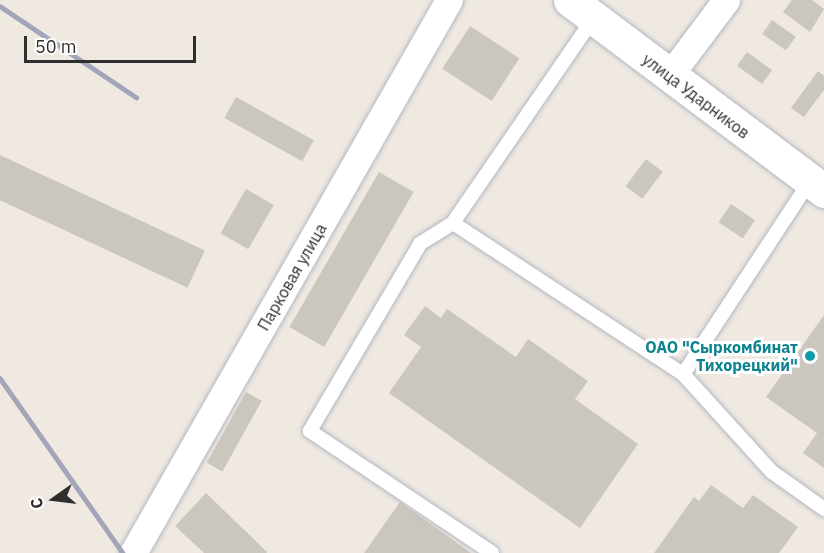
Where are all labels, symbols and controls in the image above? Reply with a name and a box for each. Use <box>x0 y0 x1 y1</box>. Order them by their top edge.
scale bar <box>27 24 200 62</box>
text: 50 m <box>35 35 77 58</box>
street label: улица Ударников <box>639 49 753 143</box>
street label: Парковая улица <box>254 220 330 334</box>
place label: ОАО "Сыркомбинат Тихорецкий" <box>645 337 798 375</box>
marker: ОАО "Сыркомбинат Тихорецкий" <box>803 349 817 363</box>
north arrow <box>24 469 84 529</box>
text: С <box>26 496 48 511</box>

